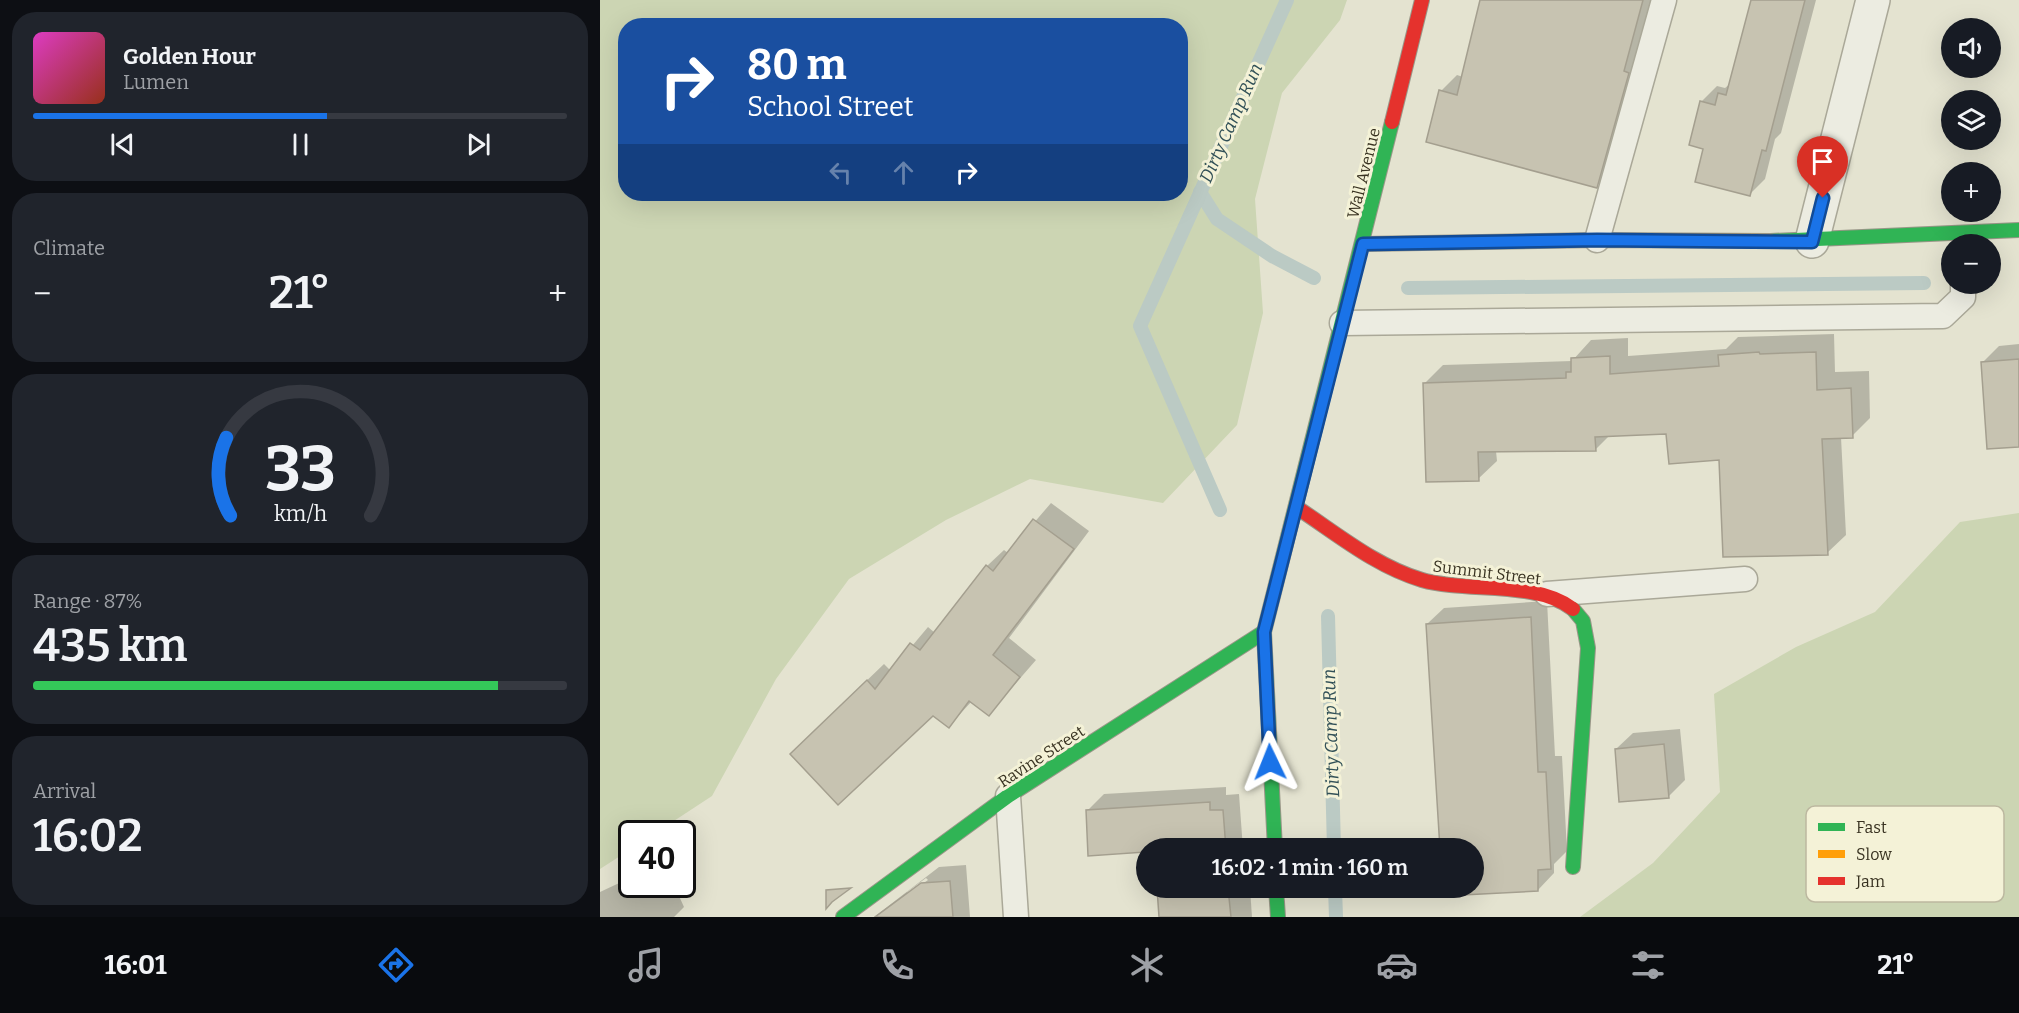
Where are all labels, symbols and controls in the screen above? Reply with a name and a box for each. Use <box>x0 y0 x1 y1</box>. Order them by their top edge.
map controls <box>1941 18 2001 294</box>
button: sound <box>1941 18 2001 78</box>
text: 80 m <box>747 40 847 90</box>
icon: right <box>648 42 726 120</box>
text: Golden Hour <box>123 43 256 70</box>
water label: Dirty Camp Run <box>1195 60 1267 186</box>
text: Lumen <box>123 70 189 94</box>
button: layers <box>1941 90 2001 150</box>
text: School Street <box>747 91 913 123</box>
street label: Wall Avenue <box>1343 126 1384 220</box>
icon: previous <box>106 128 139 161</box>
icon: pause <box>284 128 317 161</box>
icon: next <box>462 128 495 161</box>
pin <box>1797 136 1848 198</box>
icon: arrive <box>1806 145 1839 178</box>
icon: left <box>824 156 857 189</box>
icon: ahead <box>887 156 920 189</box>
icon: right <box>950 156 983 189</box>
button: + <box>1941 162 2001 222</box>
button: − <box>1941 234 2001 294</box>
text: Climate <box>33 236 105 260</box>
text: 21° <box>269 266 331 320</box>
text: − <box>33 274 51 314</box>
text: + <box>548 274 567 314</box>
text: 33 <box>265 432 335 507</box>
text: km/h <box>273 501 327 527</box>
street label: Summit Street <box>1432 556 1542 589</box>
text: Range · 87% <box>33 589 142 613</box>
text: 435 km <box>33 619 187 673</box>
water label: Dirty Camp Run <box>1318 668 1344 798</box>
street label: Ravine Street <box>995 721 1088 791</box>
position arrow <box>1238 730 1302 794</box>
text: Arrival <box>33 779 96 803</box>
legend <box>1806 806 2004 902</box>
text: 16:02 <box>33 809 143 863</box>
text: Fast <box>1856 818 1887 837</box>
speed limit sign: 40 <box>618 820 696 898</box>
text: Slow <box>1856 845 1892 864</box>
text: 16:02 · 1 min · 160 m <box>1212 854 1408 881</box>
text: Jam <box>1855 872 1885 891</box>
icon: directions <box>375 944 417 986</box>
icon: music <box>625 944 667 986</box>
icon: phone <box>876 944 918 986</box>
icon: climate <box>1126 944 1168 986</box>
icon: car <box>1376 944 1418 986</box>
icon: filters <box>1627 944 1669 986</box>
text: 16:01 <box>104 949 167 981</box>
text: 21° <box>1877 949 1915 981</box>

